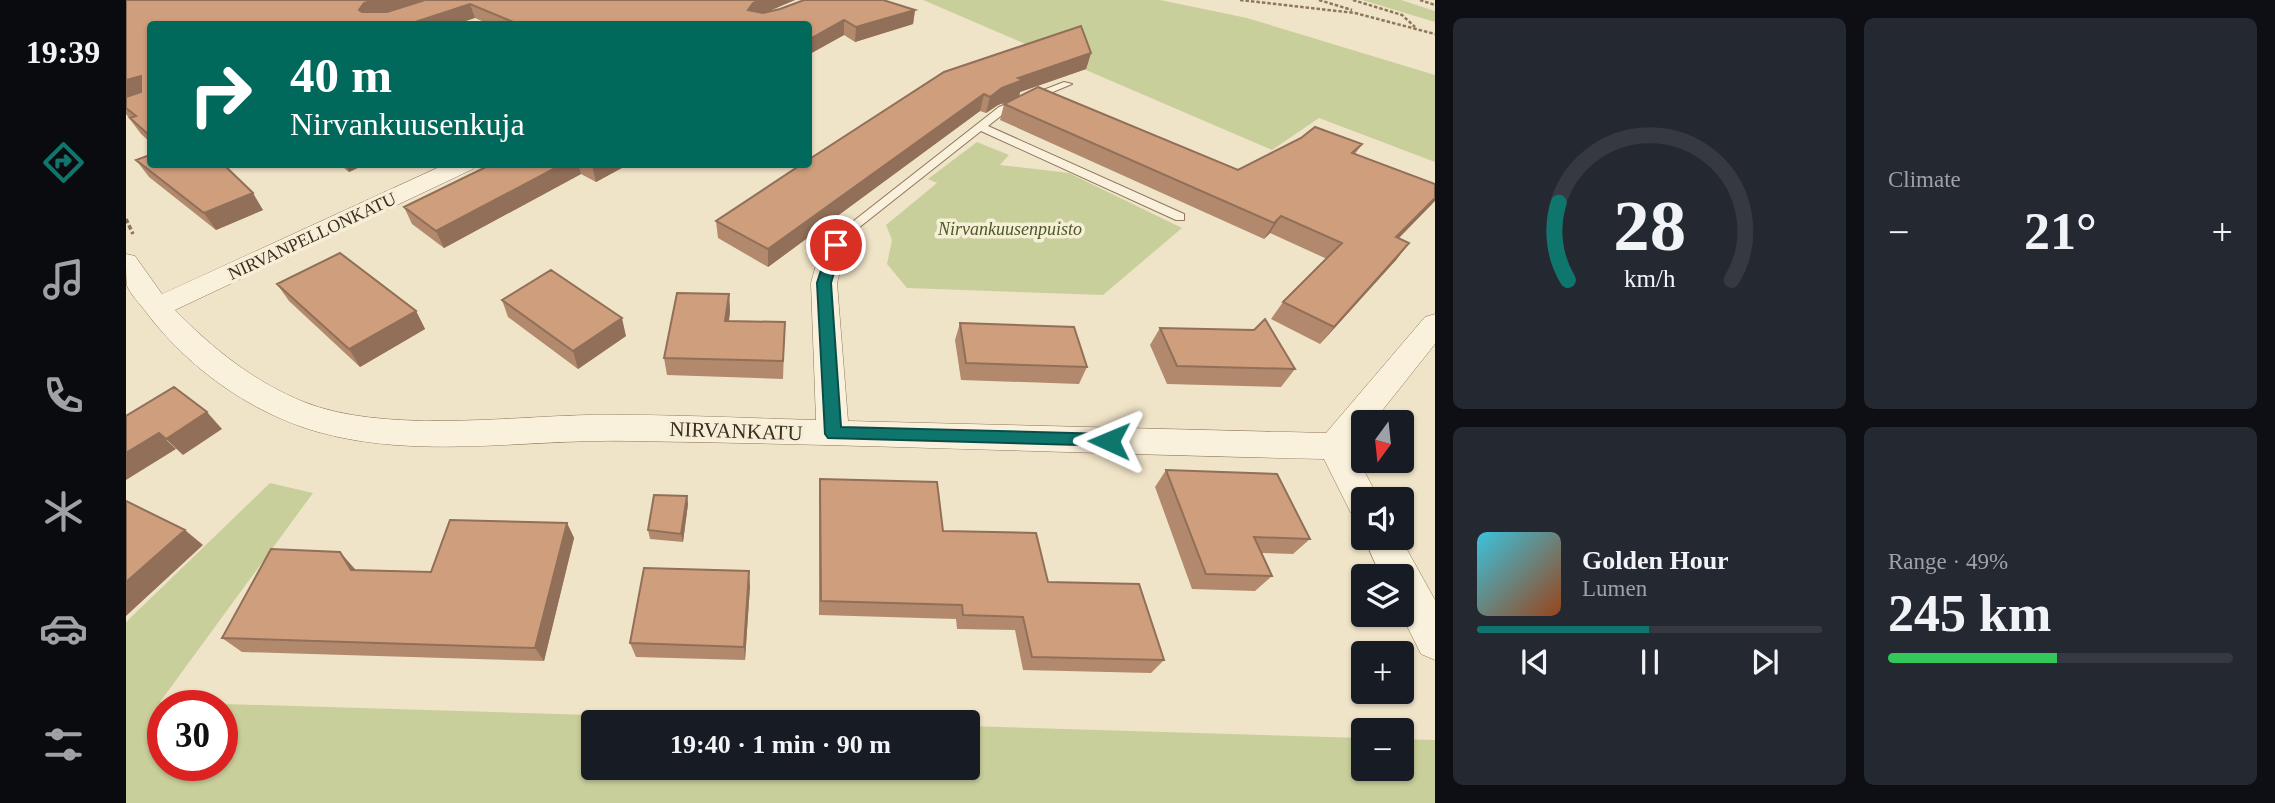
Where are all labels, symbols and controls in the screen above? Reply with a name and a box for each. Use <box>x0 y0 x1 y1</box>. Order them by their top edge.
text: 19:39 <box>26 34 100 70</box>
text: 40 m <box>290 48 392 103</box>
icon: right <box>175 49 266 140</box>
text: Nirvankuusenkuja <box>290 106 525 142</box>
icon: directions <box>39 138 88 187</box>
text: Climate <box>1888 167 1961 192</box>
text: 28 <box>1613 185 1686 266</box>
street label: NIRVANPELLONKATU <box>225 188 399 284</box>
text: 21° <box>2024 203 2097 260</box>
text: − <box>1888 211 1909 253</box>
text: + <box>2212 211 2233 253</box>
pin <box>806 215 866 275</box>
park label: Nirvankuusenpuisto <box>937 219 1082 239</box>
icon: arrive <box>817 226 855 264</box>
icon: music <box>39 255 88 304</box>
text: km/h <box>1624 264 1676 291</box>
icon: phone <box>39 371 88 420</box>
position arrow <box>1072 404 1146 478</box>
north arrow <box>1351 410 1414 472</box>
map controls <box>1351 410 1414 781</box>
street label: NIRVANKATU <box>669 417 803 445</box>
icon: climate <box>39 487 88 536</box>
button: sound <box>1351 487 1414 550</box>
text: Golden Hour <box>1582 546 1729 575</box>
text: Range · 49% <box>1888 549 2008 574</box>
button: layers <box>1351 564 1414 627</box>
text: Lumen <box>1582 576 1647 601</box>
text: 245 km <box>1888 585 2051 642</box>
icon: car <box>39 604 88 653</box>
button: + <box>1351 641 1414 704</box>
icon: previous <box>1516 643 1554 681</box>
icon: pause <box>1631 643 1669 681</box>
icon: next <box>1746 643 1784 681</box>
speed limit sign: 30 <box>147 690 238 781</box>
button: − <box>1351 718 1414 781</box>
icon: filters <box>39 720 88 769</box>
text: 19:40 · 1 min · 90 m <box>670 730 891 759</box>

